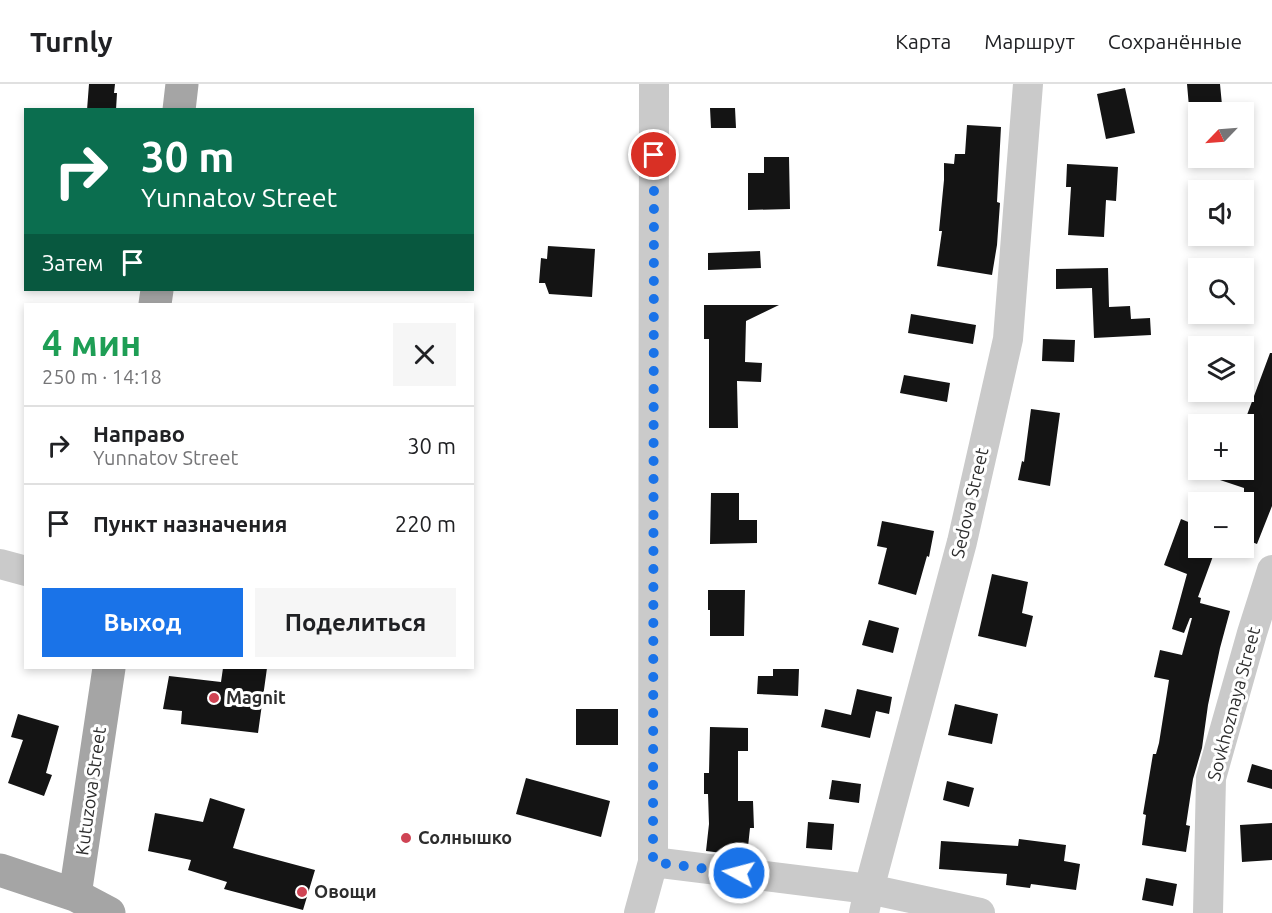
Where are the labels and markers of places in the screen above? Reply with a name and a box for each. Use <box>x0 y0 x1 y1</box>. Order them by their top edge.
pin <box>628 129 679 180</box>
place label: Magnit <box>226 687 286 707</box>
marker: Magnit <box>207 691 221 705</box>
place label: Солнышко <box>418 827 512 847</box>
marker: Солнышко <box>399 831 413 845</box>
place label: Овощи <box>314 881 376 901</box>
marker: Овощи <box>295 885 309 899</box>

